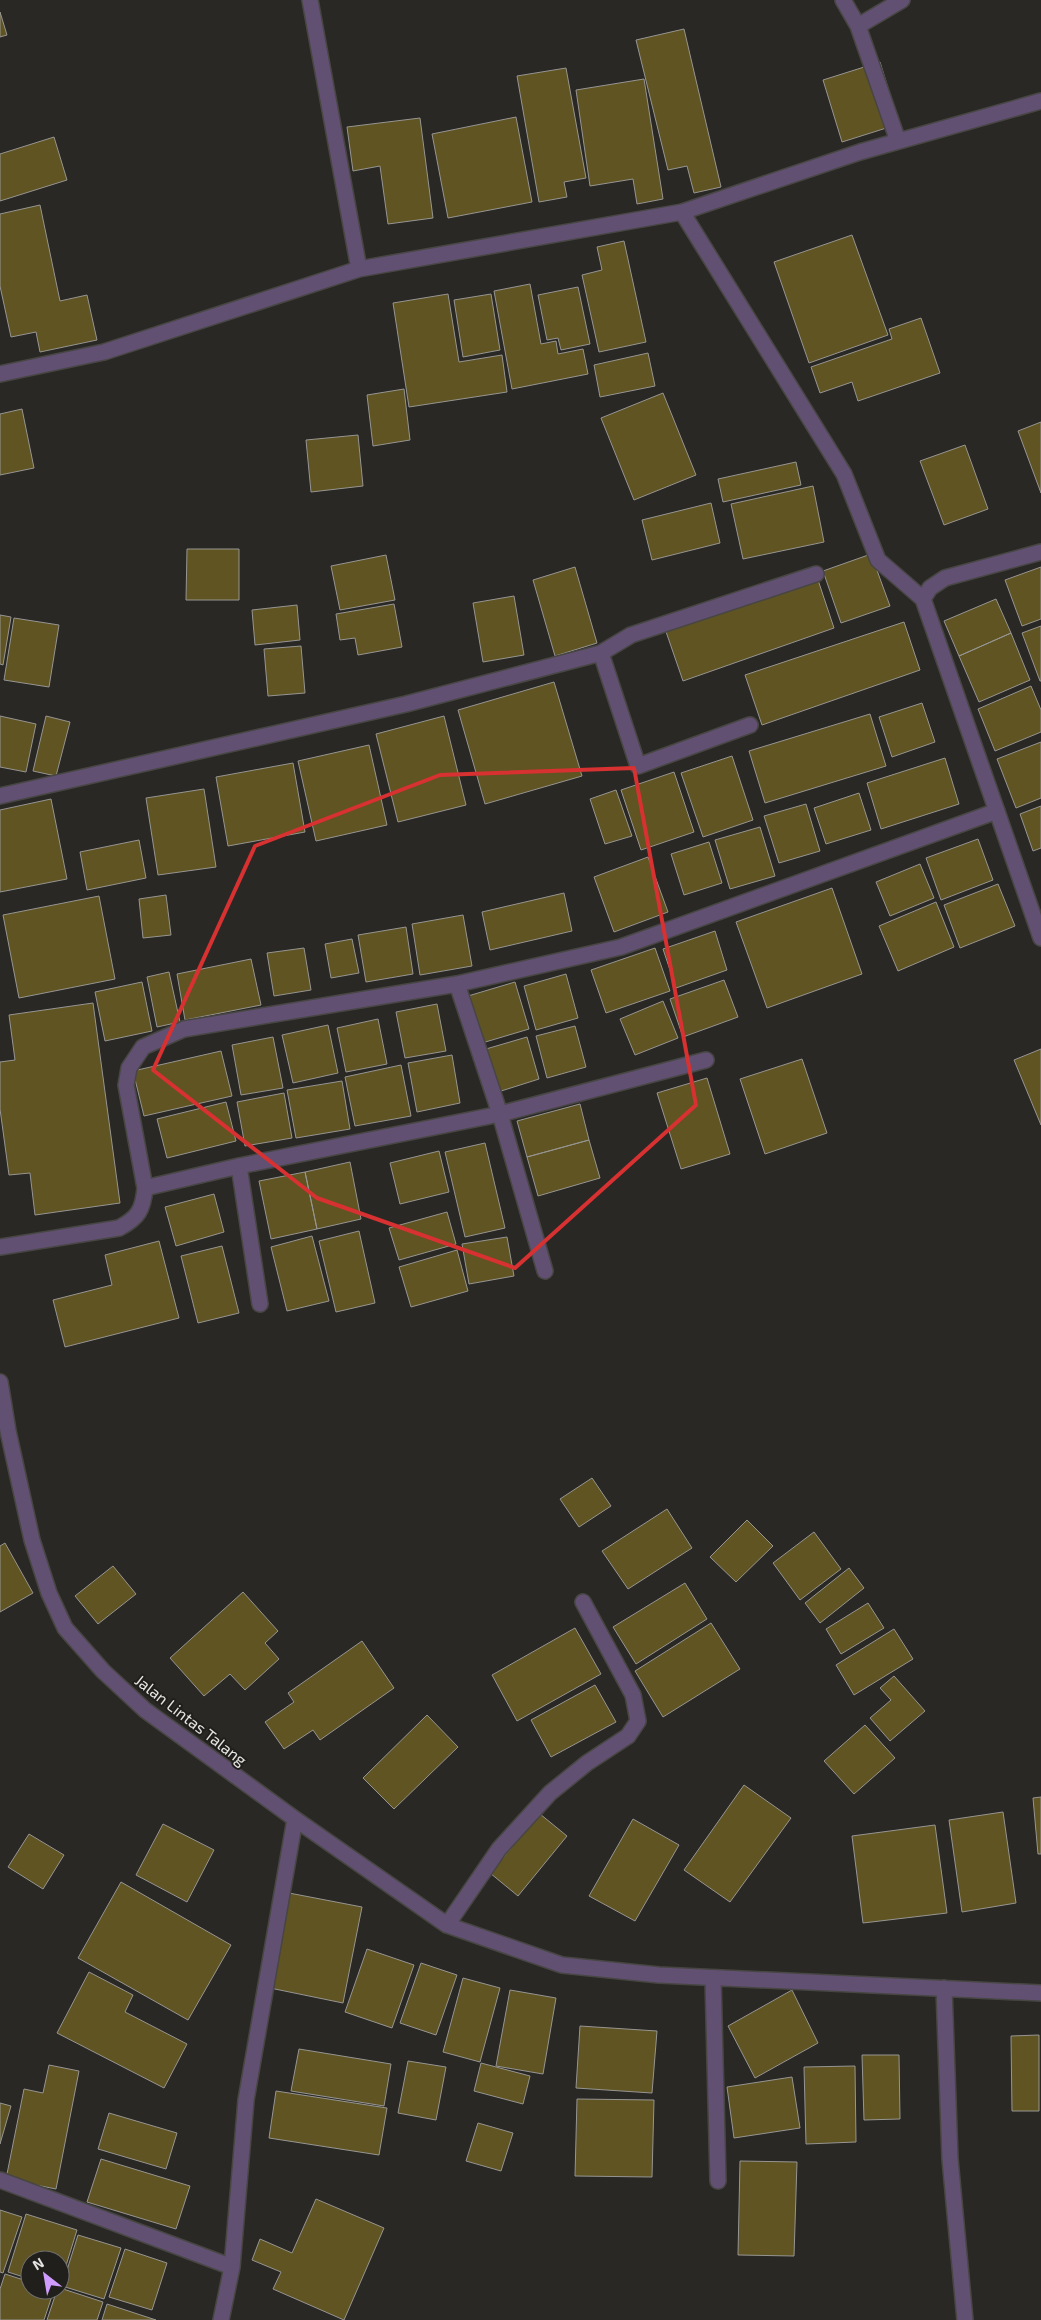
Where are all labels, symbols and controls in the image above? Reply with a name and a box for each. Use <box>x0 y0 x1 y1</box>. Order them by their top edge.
street label: Jalan Lintas Talang <box>132 1670 251 1769</box>
north arrow <box>20 2250 70 2300</box>
text: N <box>29 2254 47 2273</box>

